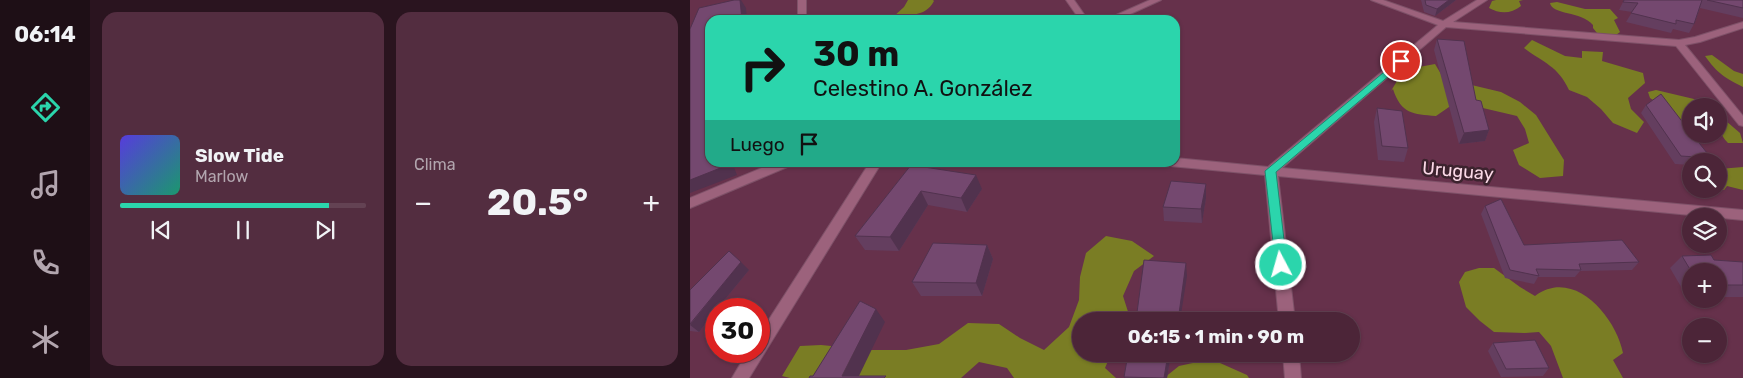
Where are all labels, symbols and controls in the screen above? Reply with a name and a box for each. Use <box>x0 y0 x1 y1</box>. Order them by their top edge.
text: 06:14 <box>14 21 76 48</box>
text: 30 m <box>813 33 899 75</box>
icon: right <box>730 35 795 100</box>
pin <box>1380 40 1422 82</box>
icon: arrive <box>1387 47 1415 75</box>
text: Celestino A. González <box>813 75 1032 102</box>
icon: directions <box>28 90 63 125</box>
map controls <box>1682 98 1727 363</box>
button: sound <box>1682 98 1727 143</box>
icon: arrive <box>795 130 823 158</box>
text: Luego <box>730 133 785 156</box>
text: Slow Tide <box>195 144 284 167</box>
button: search <box>1682 153 1727 198</box>
text: Clima <box>414 155 455 174</box>
street label: Uruguay <box>1421 157 1495 185</box>
icon: music <box>28 167 63 202</box>
text: Marlow <box>195 167 248 186</box>
text: 20.5° <box>487 179 588 225</box>
text: − <box>414 186 432 219</box>
text: + <box>643 186 660 219</box>
button: layers <box>1682 208 1727 253</box>
icon: previous <box>147 216 175 244</box>
icon: pause <box>229 216 257 244</box>
icon: next <box>311 216 339 244</box>
position arrow <box>1254 238 1306 290</box>
icon: phone <box>28 245 63 280</box>
button: + <box>1682 263 1727 308</box>
speed limit sign: 30 <box>705 298 770 363</box>
button: − <box>1682 318 1727 363</box>
icon: climate <box>28 322 63 357</box>
text: 06:15 · 1 min · 90 m <box>1128 325 1304 348</box>

